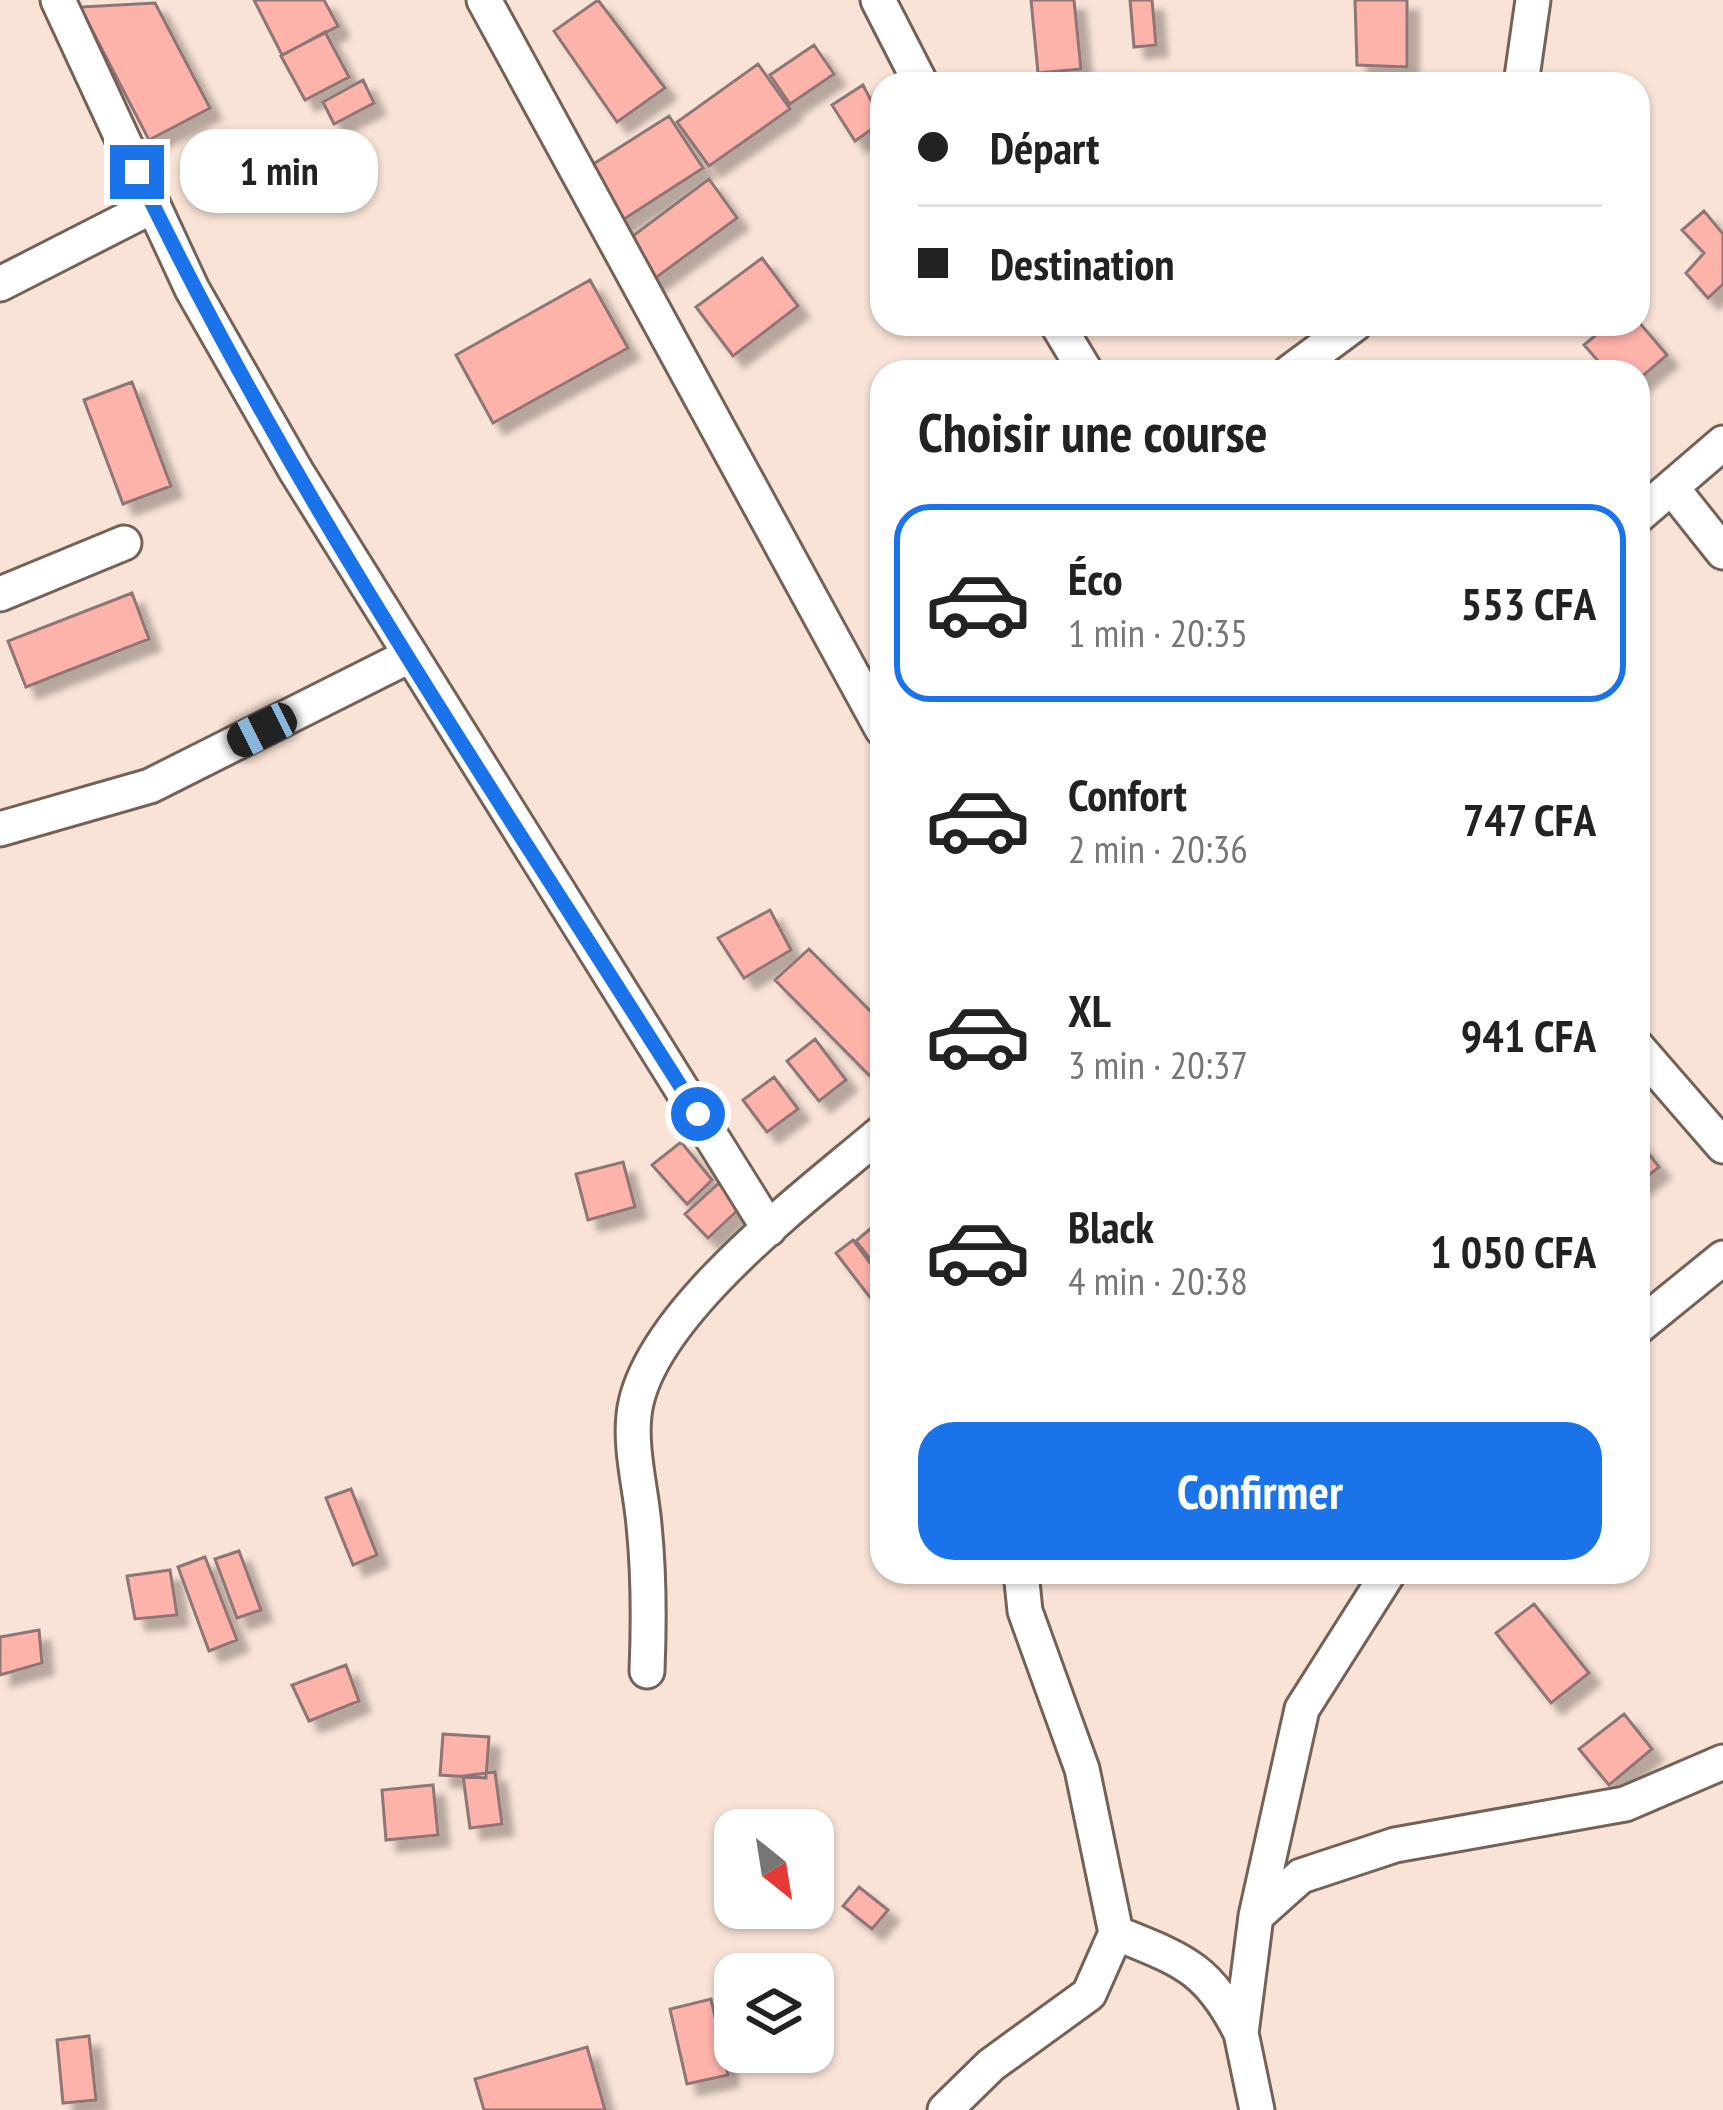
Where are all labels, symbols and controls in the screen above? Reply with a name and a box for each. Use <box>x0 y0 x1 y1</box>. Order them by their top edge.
text: Départ <box>990 118 1099 176</box>
callout: 1 min <box>179 130 377 214</box>
route end <box>110 145 164 199</box>
text: 1 min <box>240 145 318 196</box>
text: Destination <box>990 234 1175 292</box>
text: Choisir une course <box>918 397 1268 467</box>
icon: car <box>924 549 1032 657</box>
text: Éco <box>1068 549 1123 607</box>
text: 553 CFA <box>1461 574 1596 632</box>
text: 1 min · 20:35 <box>1068 607 1248 658</box>
car <box>222 698 302 762</box>
icon: car <box>924 765 1032 873</box>
text: Confort <box>1068 765 1187 823</box>
text: 747 CFA <box>1463 790 1596 848</box>
text: 2 min · 20:36 <box>1068 823 1248 874</box>
icon: car <box>924 981 1032 1089</box>
text: XL <box>1068 981 1111 1039</box>
text: 941 CFA <box>1461 1006 1596 1064</box>
text: 3 min · 20:37 <box>1068 1039 1248 1090</box>
route start <box>671 1087 725 1141</box>
icon: car <box>924 1197 1032 1305</box>
text: Black <box>1068 1197 1154 1255</box>
text: 1 050 CFA <box>1430 1222 1596 1280</box>
text: 4 min · 20:38 <box>1068 1255 1248 1306</box>
button: Confirmer <box>918 1422 1602 1560</box>
north arrow <box>714 1809 834 1929</box>
map controls <box>714 1809 834 2073</box>
button: layers <box>714 1953 834 2073</box>

